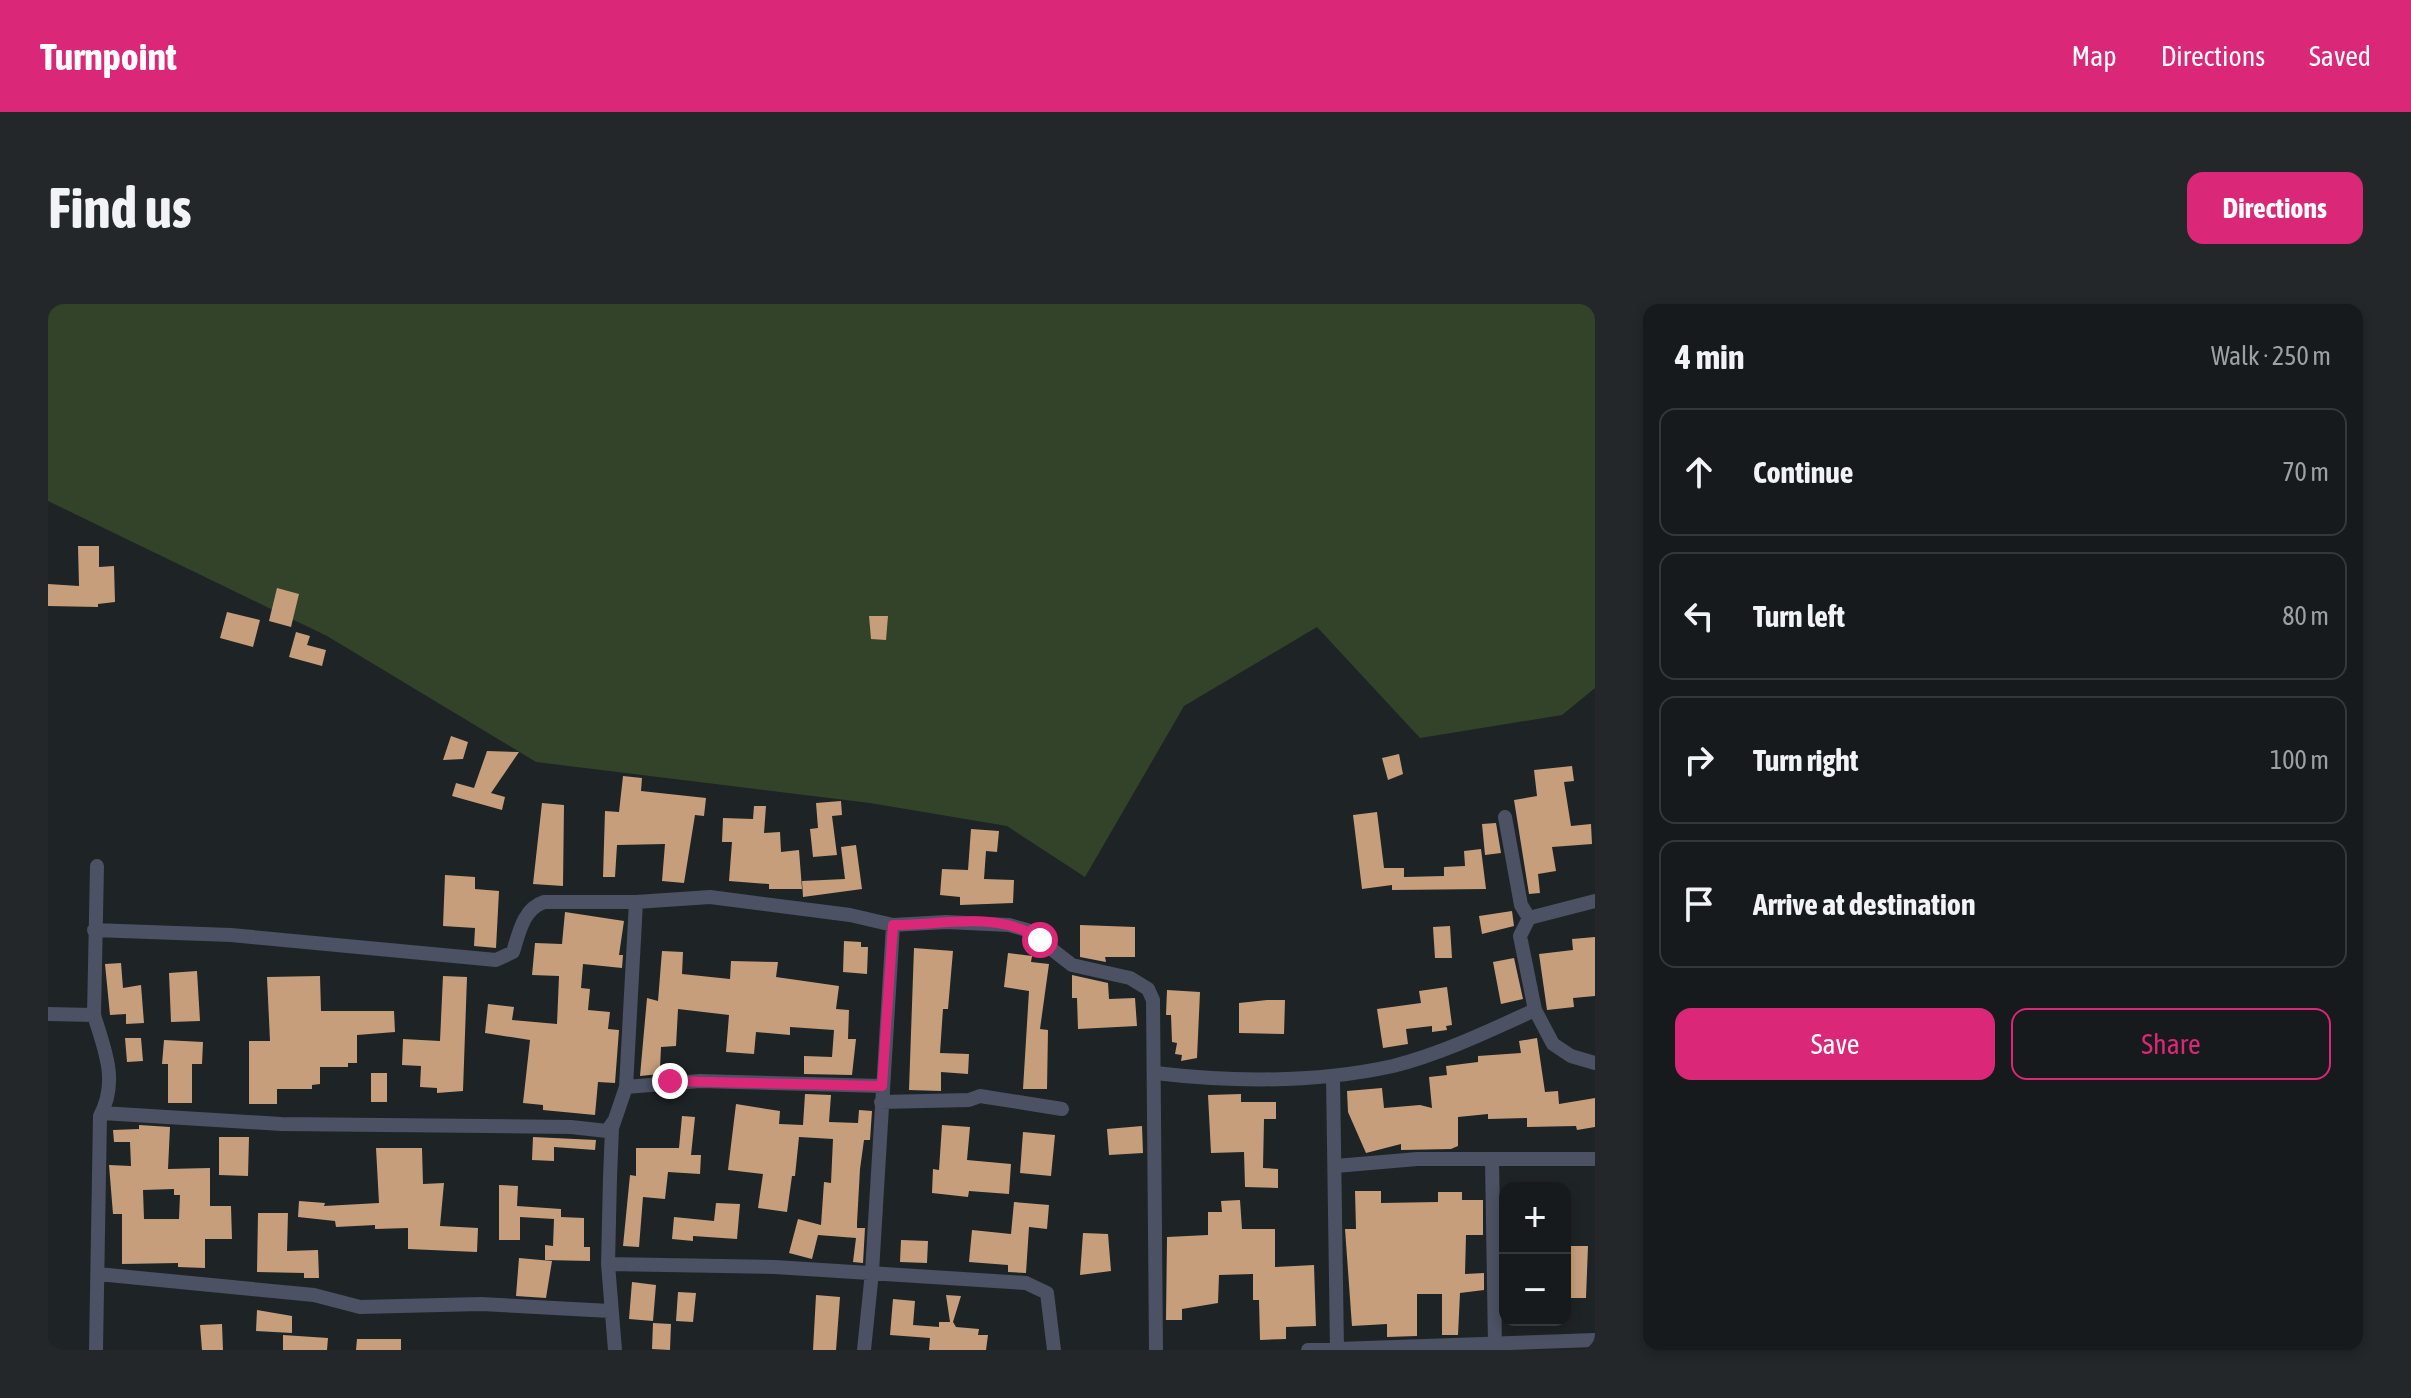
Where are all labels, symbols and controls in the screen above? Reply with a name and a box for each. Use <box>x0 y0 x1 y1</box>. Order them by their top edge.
text: Turnpoint <box>40 35 177 78</box>
text: Map <box>2072 40 2117 72</box>
text: Directions <box>2161 40 2265 72</box>
text: Saved <box>2309 40 2371 72</box>
button: Directions <box>2187 172 2363 244</box>
text: Find us <box>48 176 192 240</box>
text: 4 min <box>1675 337 1744 376</box>
text: Walk · 250 m <box>2211 341 2331 371</box>
icon: ahead <box>1677 450 1721 494</box>
text: Continue <box>1753 455 1853 489</box>
text: 70 m <box>2282 457 2329 487</box>
icon: left <box>1677 594 1721 638</box>
text: Turn left <box>1753 599 1845 633</box>
text: 80 m <box>2282 601 2329 631</box>
icon: right <box>1677 738 1721 782</box>
text: Turn right <box>1753 743 1859 777</box>
text: 100 m <box>2270 745 2329 775</box>
icon: arrive <box>1677 882 1721 926</box>
text: Arrive at destination <box>1753 887 1975 921</box>
route start <box>1022 922 1058 958</box>
button: Save <box>1675 1008 1995 1080</box>
button: Share <box>2011 1008 2331 1080</box>
route end <box>652 1063 688 1099</box>
map controls <box>1499 1182 1571 1326</box>
button: + <box>1499 1182 1571 1254</box>
button: − <box>1499 1254 1571 1326</box>

